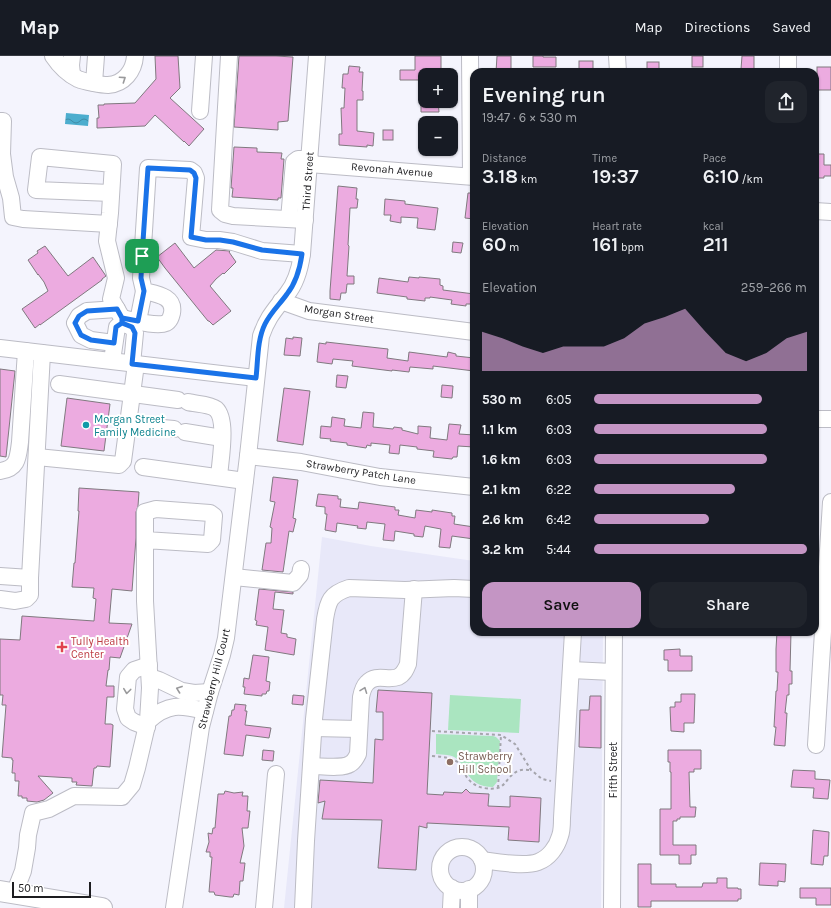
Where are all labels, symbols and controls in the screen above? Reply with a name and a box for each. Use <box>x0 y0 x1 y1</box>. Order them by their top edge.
text: Map <box>20 17 59 39</box>
text: Map <box>635 19 663 36</box>
text: Directions <box>685 19 750 36</box>
text: Saved <box>772 19 811 36</box>
map controls <box>418 68 458 156</box>
button: + <box>418 68 458 108</box>
one-way arrow <box>118 77 125 84</box>
button: share <box>765 81 807 123</box>
text: Evening run <box>482 82 606 108</box>
text: 19:47 · 6 × 530 m <box>482 110 577 125</box>
button: − <box>418 116 458 156</box>
street label: Third Street <box>299 151 317 211</box>
text: Distance <box>482 152 526 165</box>
text: Time <box>592 152 617 165</box>
text: Pace <box>703 152 726 165</box>
street label: Revonah Avenue <box>351 160 434 180</box>
text: 3.18 <box>482 165 518 188</box>
text: 19:37 <box>592 165 639 188</box>
text: 6:10 <box>703 165 739 188</box>
text: km <box>518 173 537 186</box>
text: /km <box>739 173 763 186</box>
text: Elevation <box>482 220 529 233</box>
text: Heart rate <box>592 220 642 233</box>
text: kcal <box>703 220 724 233</box>
text: 60 <box>482 233 506 256</box>
text: 161 <box>592 233 618 256</box>
text: 211 <box>703 233 729 256</box>
pin <box>125 239 159 273</box>
text: m <box>506 241 519 254</box>
text: bpm <box>618 241 644 254</box>
icon: arrive <box>131 245 153 267</box>
text: Elevation <box>482 280 537 295</box>
text: 259–266 m <box>741 280 807 295</box>
street label: Morgan Street <box>303 302 375 326</box>
text: 530 m <box>482 392 522 407</box>
text: 6:05 <box>546 392 572 407</box>
place label: Morgan Street Family Medicine <box>94 413 176 439</box>
marker: Morgan Street Family Medicine <box>81 420 91 430</box>
text: 1.1 km <box>482 422 517 437</box>
text: 6:03 <box>546 422 572 437</box>
text: 1.6 km <box>482 452 521 467</box>
text: 6:03 <box>546 452 572 467</box>
street label: Strawberry Patch Lane <box>305 457 417 487</box>
text: 2.1 km <box>482 482 521 497</box>
text: 6:22 <box>546 482 572 497</box>
text: 2.6 km <box>482 512 524 527</box>
text: 6:42 <box>546 512 571 527</box>
text: 3.2 km <box>482 542 524 557</box>
text: 5:44 <box>546 542 571 557</box>
button: Save <box>482 582 641 628</box>
button: Share <box>649 582 807 628</box>
street label: Strawberry Hill Court <box>195 627 233 731</box>
place label: Tully Health Center <box>71 635 129 661</box>
marker: Tully Health Center <box>56 641 68 653</box>
one-way arrow <box>176 685 183 694</box>
one-way arrow <box>359 687 367 694</box>
one-way arrow <box>123 688 132 694</box>
street label: Fifth Street <box>607 742 620 798</box>
place label: Strawberry Hill School <box>458 750 512 776</box>
marker: Strawberry Hill School <box>445 757 455 767</box>
scale bar <box>12 880 91 899</box>
text: 50 m <box>18 882 44 895</box>

